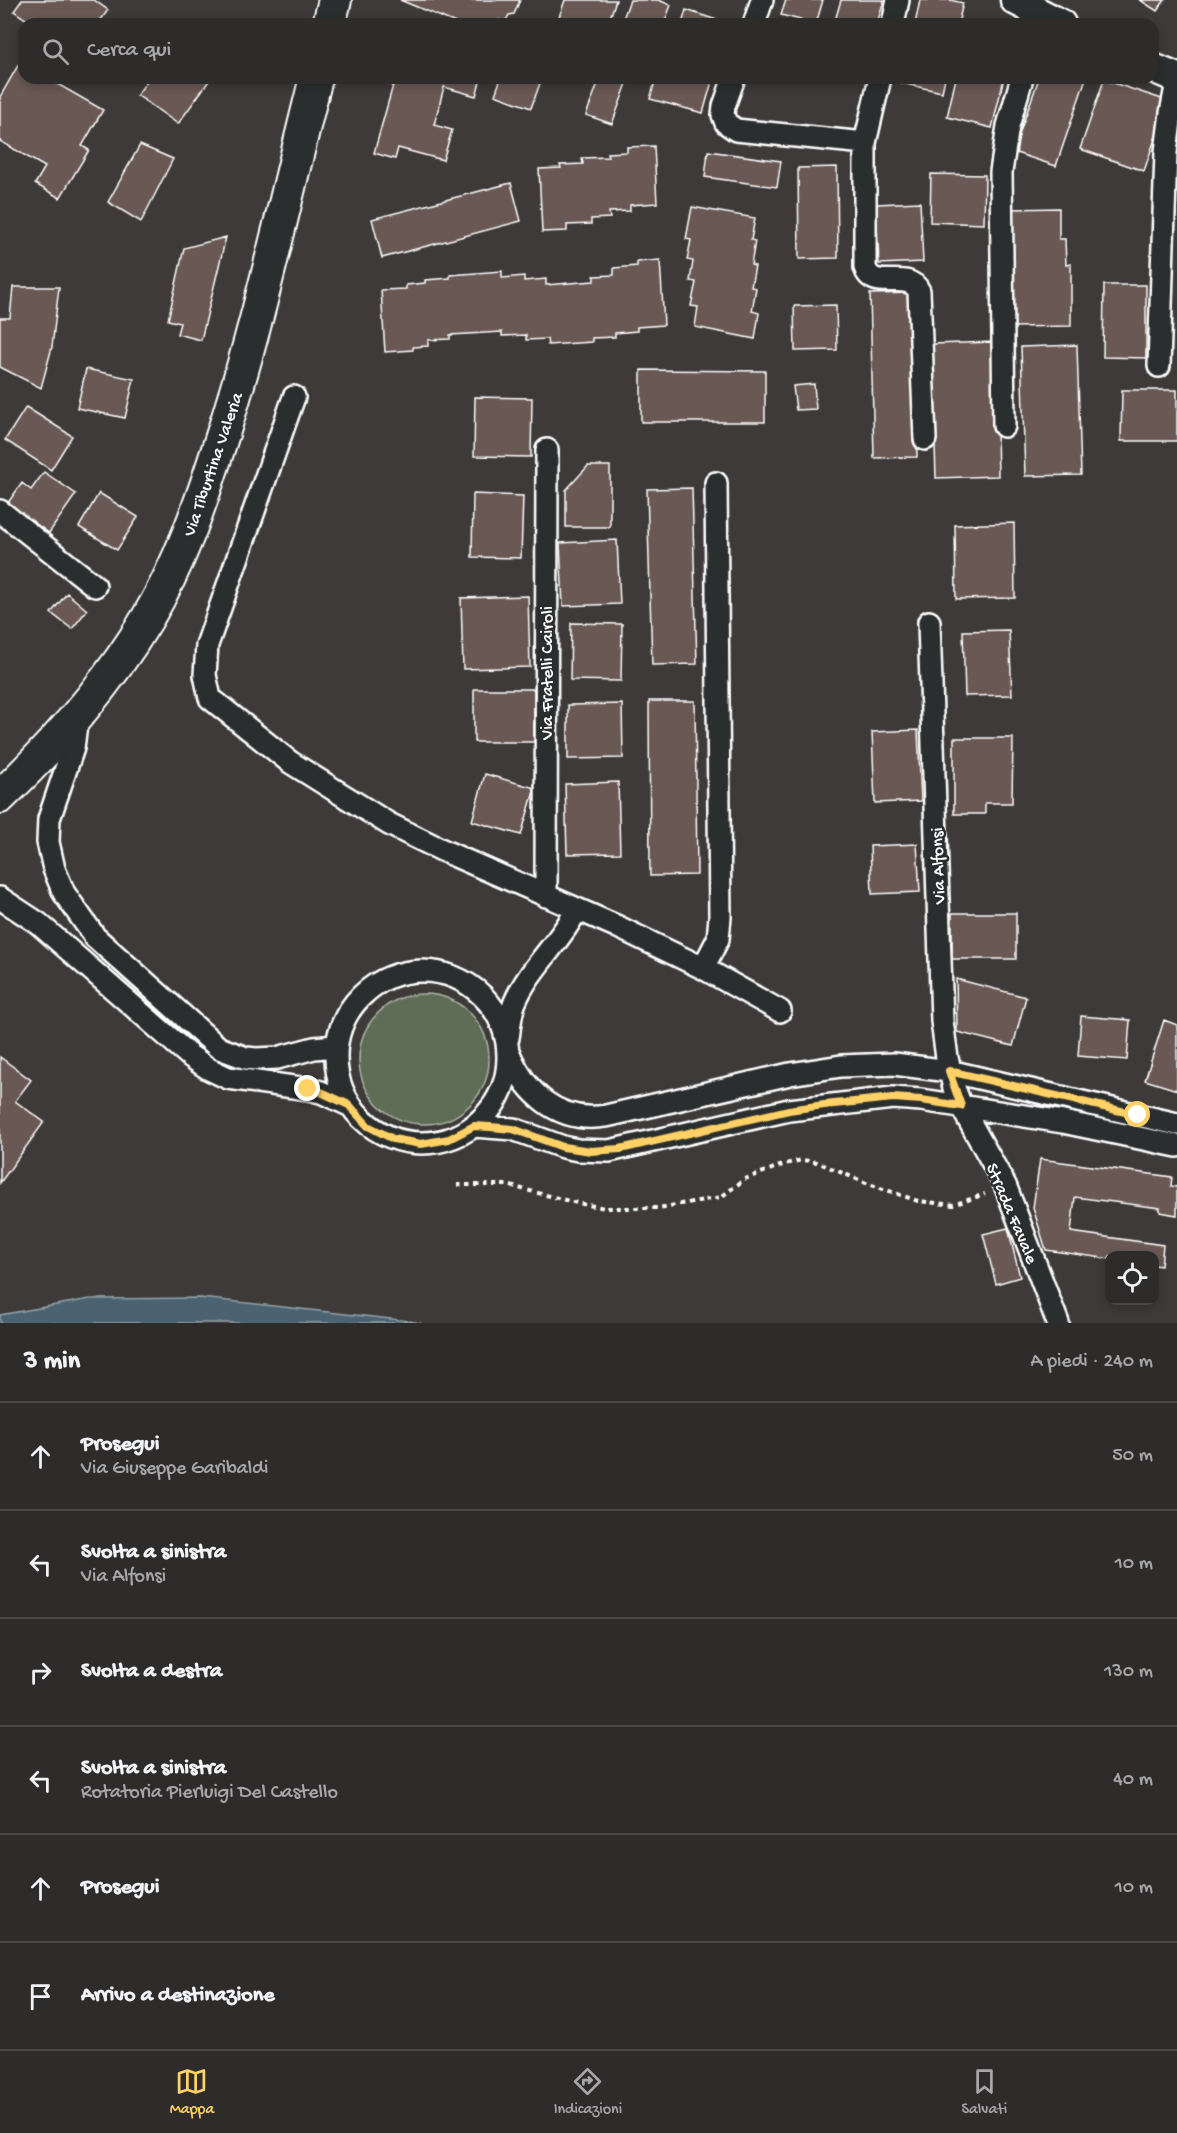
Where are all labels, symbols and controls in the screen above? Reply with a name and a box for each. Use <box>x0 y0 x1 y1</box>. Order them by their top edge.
search box <box>18 18 1159 84</box>
icon: search <box>39 35 72 68</box>
text: Cerca qui <box>87 38 171 64</box>
street label: Via Tiburtina Valeria <box>180 389 249 541</box>
street label: Via Fratelli Cairoli <box>538 606 559 741</box>
street label: Via Alfonsi <box>928 827 951 906</box>
route end <box>294 1075 320 1101</box>
route start <box>1124 1101 1150 1127</box>
street label: Strada Favale <box>980 1161 1042 1268</box>
map controls <box>1105 1251 1159 1305</box>
button: locate <box>1105 1251 1159 1305</box>
text: 3 min <box>24 1347 80 1378</box>
text: A piedi · 240 m <box>1031 1351 1153 1374</box>
text: Prosegui <box>81 1432 159 1458</box>
icon: ahead <box>24 1440 57 1473</box>
text: 50 m <box>1112 1445 1153 1468</box>
text: Via Giuseppe Garibaldi <box>81 1458 268 1481</box>
text: Svolta a sinistra <box>81 1540 226 1566</box>
icon: left <box>24 1548 57 1581</box>
text: 10 m <box>1115 1553 1153 1576</box>
text: Via Alfonsi <box>81 1566 166 1589</box>
icon: right <box>24 1656 57 1689</box>
text: Svolta a destra <box>81 1659 222 1685</box>
text: 130 m <box>1104 1661 1153 1684</box>
text: Svolta a sinistra <box>81 1756 226 1782</box>
icon: left <box>24 1764 57 1797</box>
text: 40 m <box>1113 1769 1153 1792</box>
text: Rotatoria Pierluigi Del Castello <box>81 1782 338 1805</box>
icon: ahead <box>24 1872 57 1905</box>
text: Prosegui <box>81 1875 159 1901</box>
text: 10 m <box>1115 1877 1153 1900</box>
icon: arrive <box>24 1980 57 2013</box>
text: Arrivo a destinazione <box>81 1983 275 2009</box>
tab: Mappa <box>170 2065 214 2120</box>
tab: Indicazioni <box>554 2065 622 2120</box>
tab: Salvati <box>962 2065 1007 2120</box>

